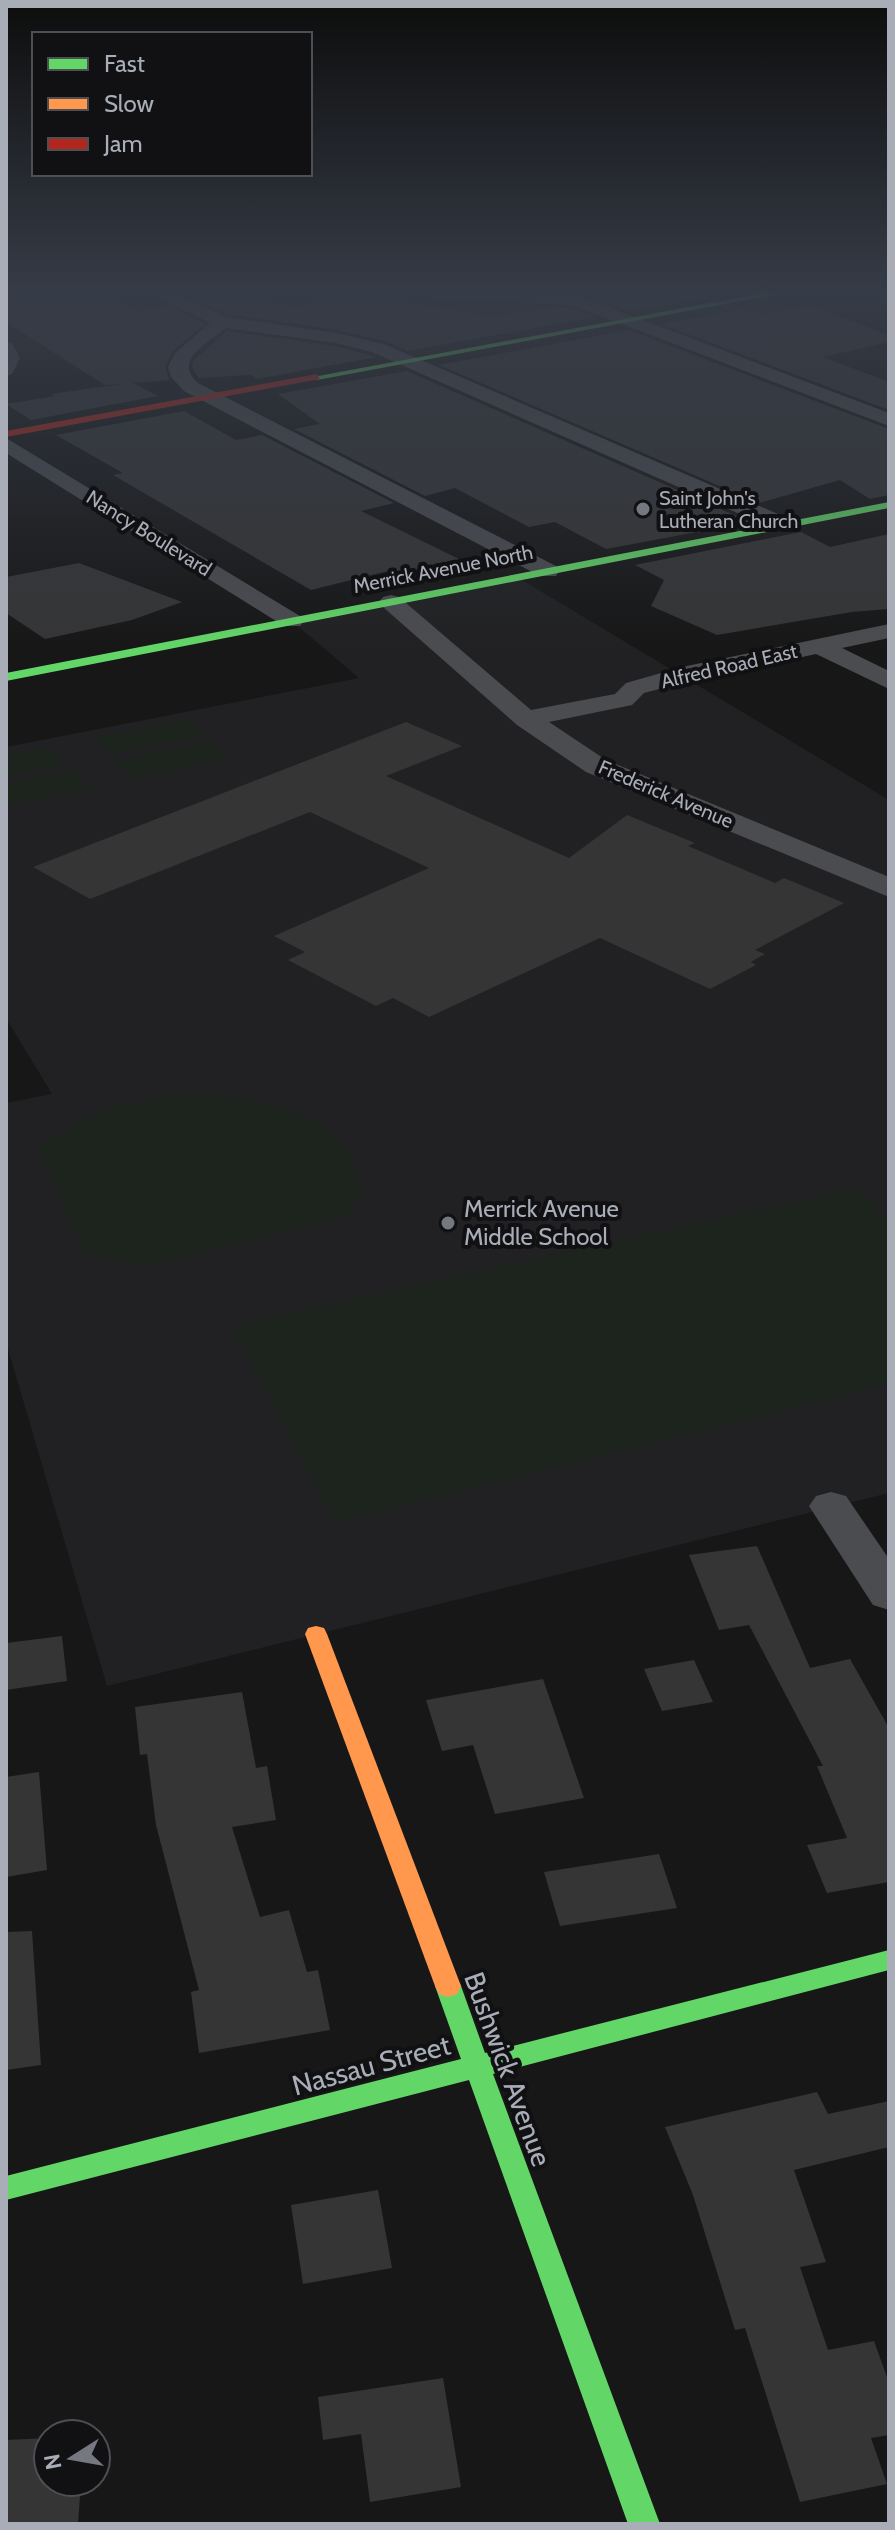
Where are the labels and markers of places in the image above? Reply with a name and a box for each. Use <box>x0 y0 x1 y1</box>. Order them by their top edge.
place label: Saint John's Lutheran Church <box>659 486 798 533</box>
marker: Saint John's Lutheran Church <box>634 500 652 518</box>
place label: Merrick Avenue Middle School <box>464 1194 619 1251</box>
marker: Merrick Avenue Middle School <box>439 1214 457 1232</box>

